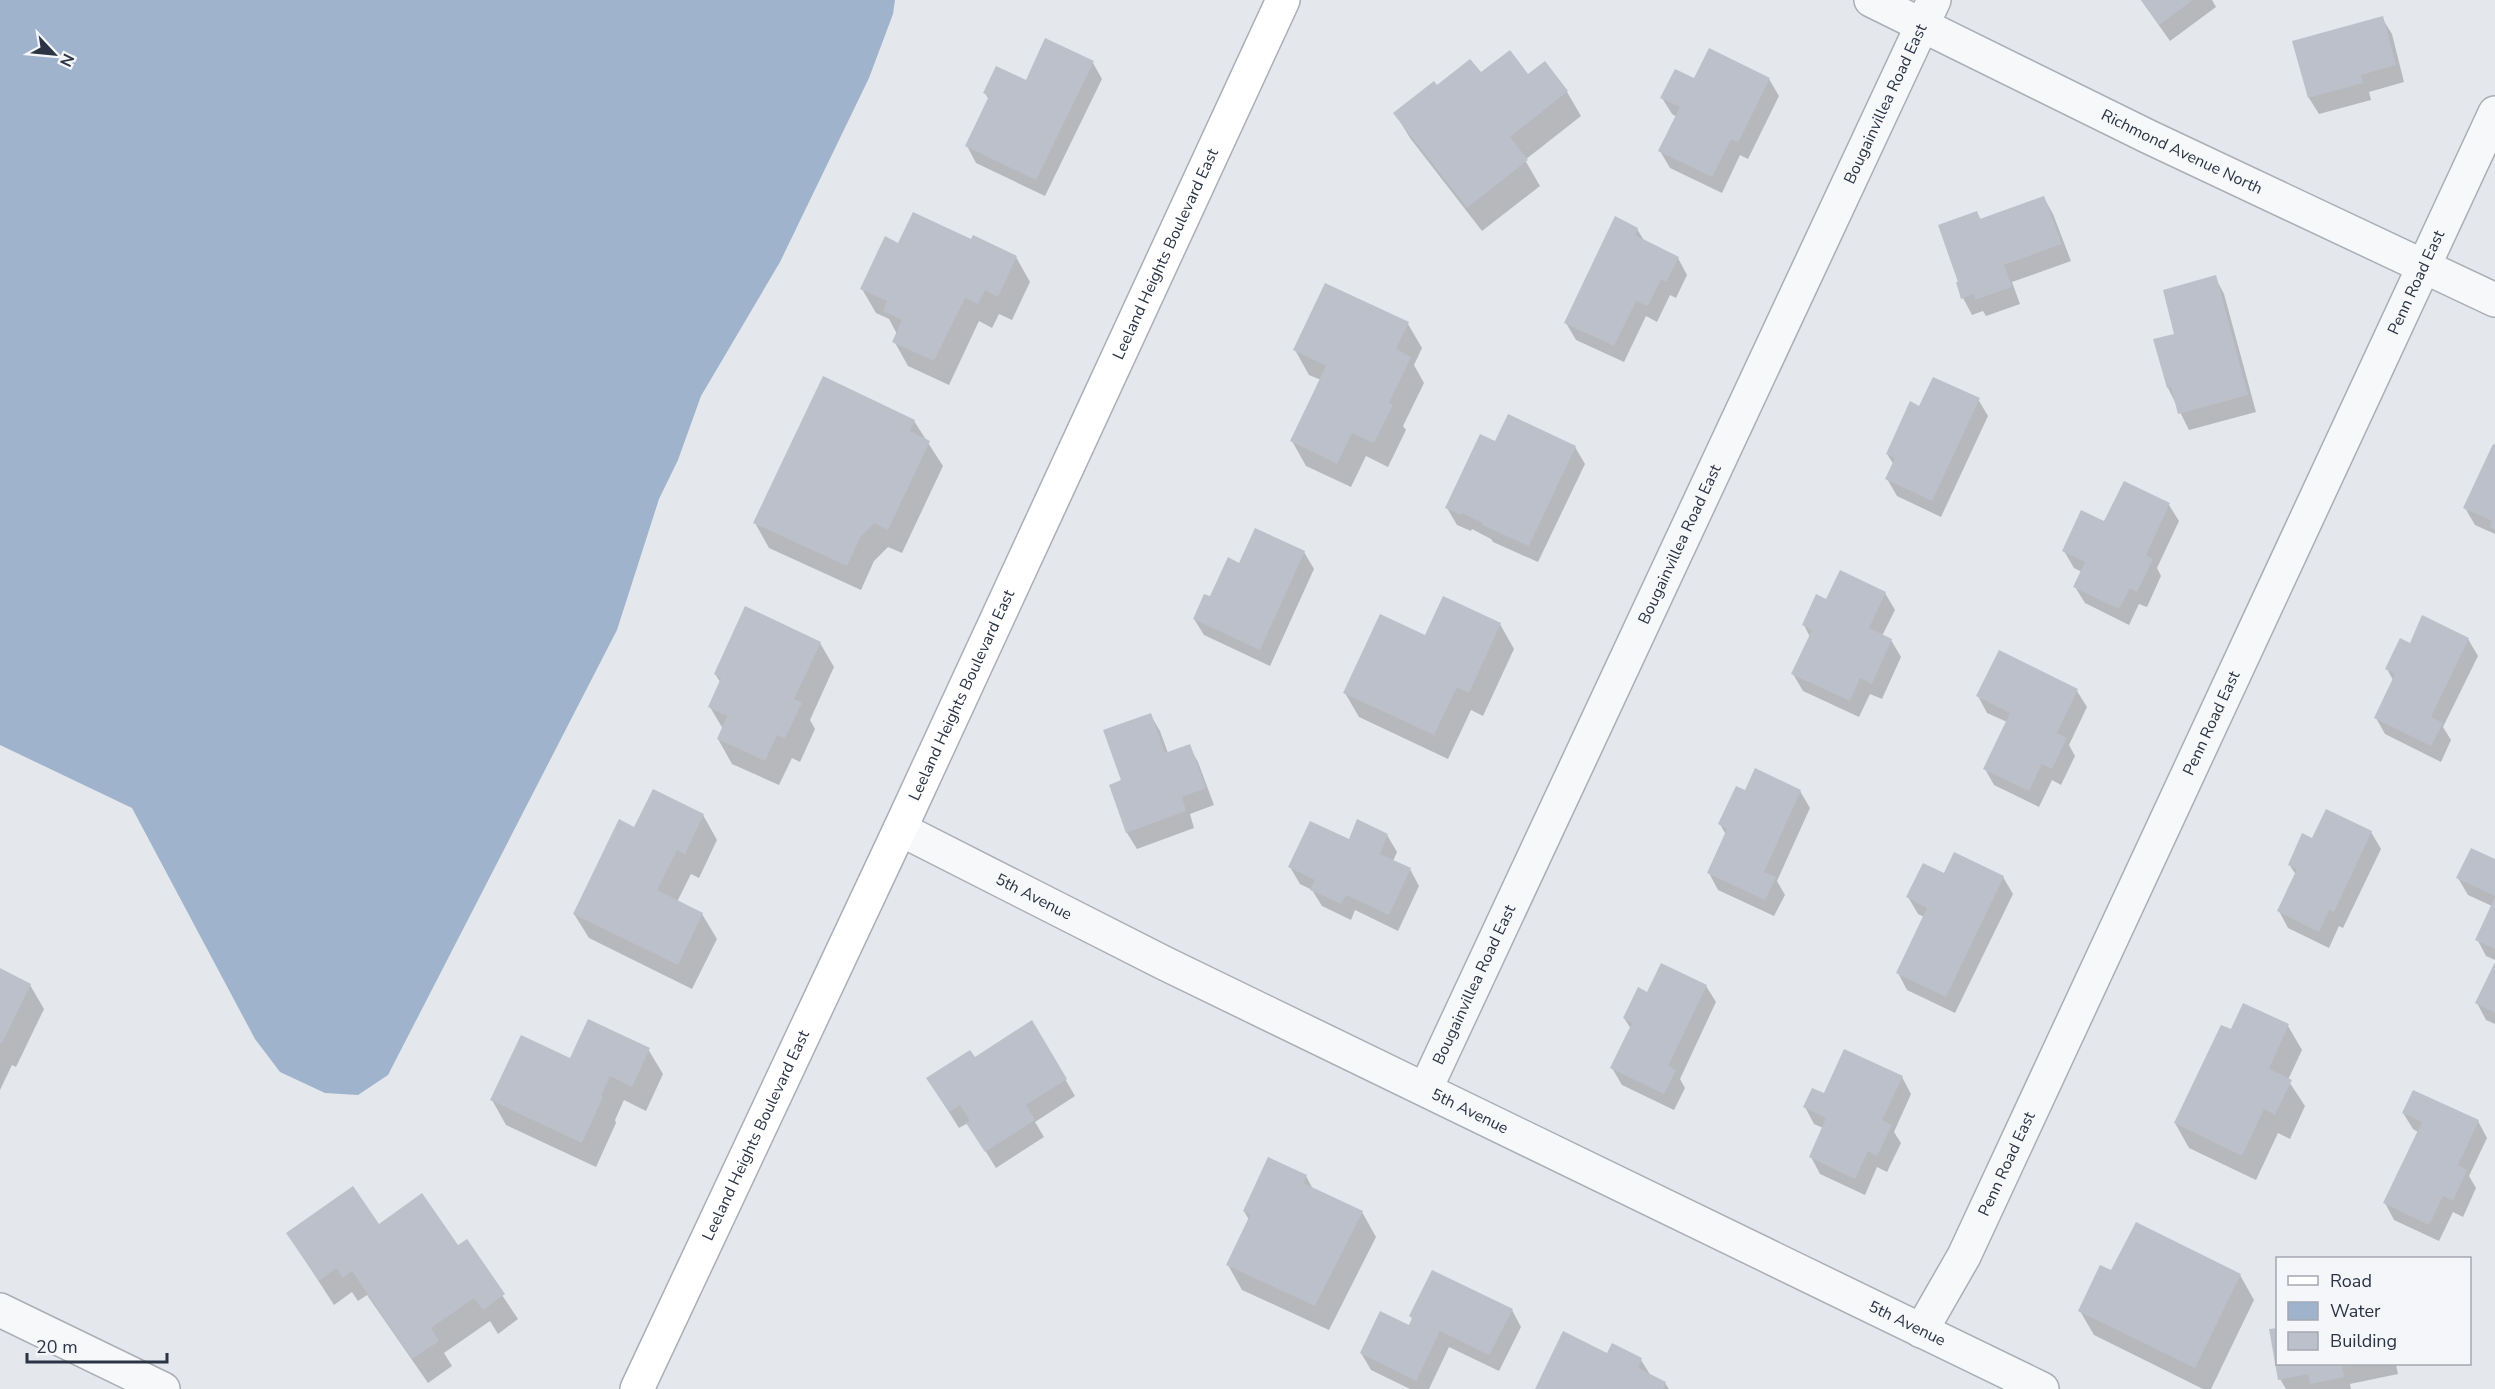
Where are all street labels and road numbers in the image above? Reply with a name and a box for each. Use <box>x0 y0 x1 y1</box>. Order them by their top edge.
street label: Bougainvillea Road East <box>1839 20 1932 188</box>
street label: Richmond Avenue North <box>2097 104 2266 200</box>
street label: Leeland Heights Boulevard East <box>1107 145 1224 363</box>
street label: Penn Road East <box>2383 226 2450 338</box>
street label: Bougainvillea Road East <box>1633 460 1727 628</box>
street label: Leeland Heights Boulevard East <box>904 586 1020 804</box>
street label: Penn Road East <box>2178 667 2245 779</box>
street label: 5th Avenue <box>992 868 1076 925</box>
street label: Bougainvillea Road East <box>1427 901 1521 1068</box>
street label: Leeland Heights Boulevard East <box>697 1026 815 1244</box>
street label: 5th Avenue <box>1428 1083 1512 1139</box>
street label: Penn Road East <box>1973 1108 2041 1220</box>
street label: 5th Avenue <box>1865 1296 1949 1352</box>

